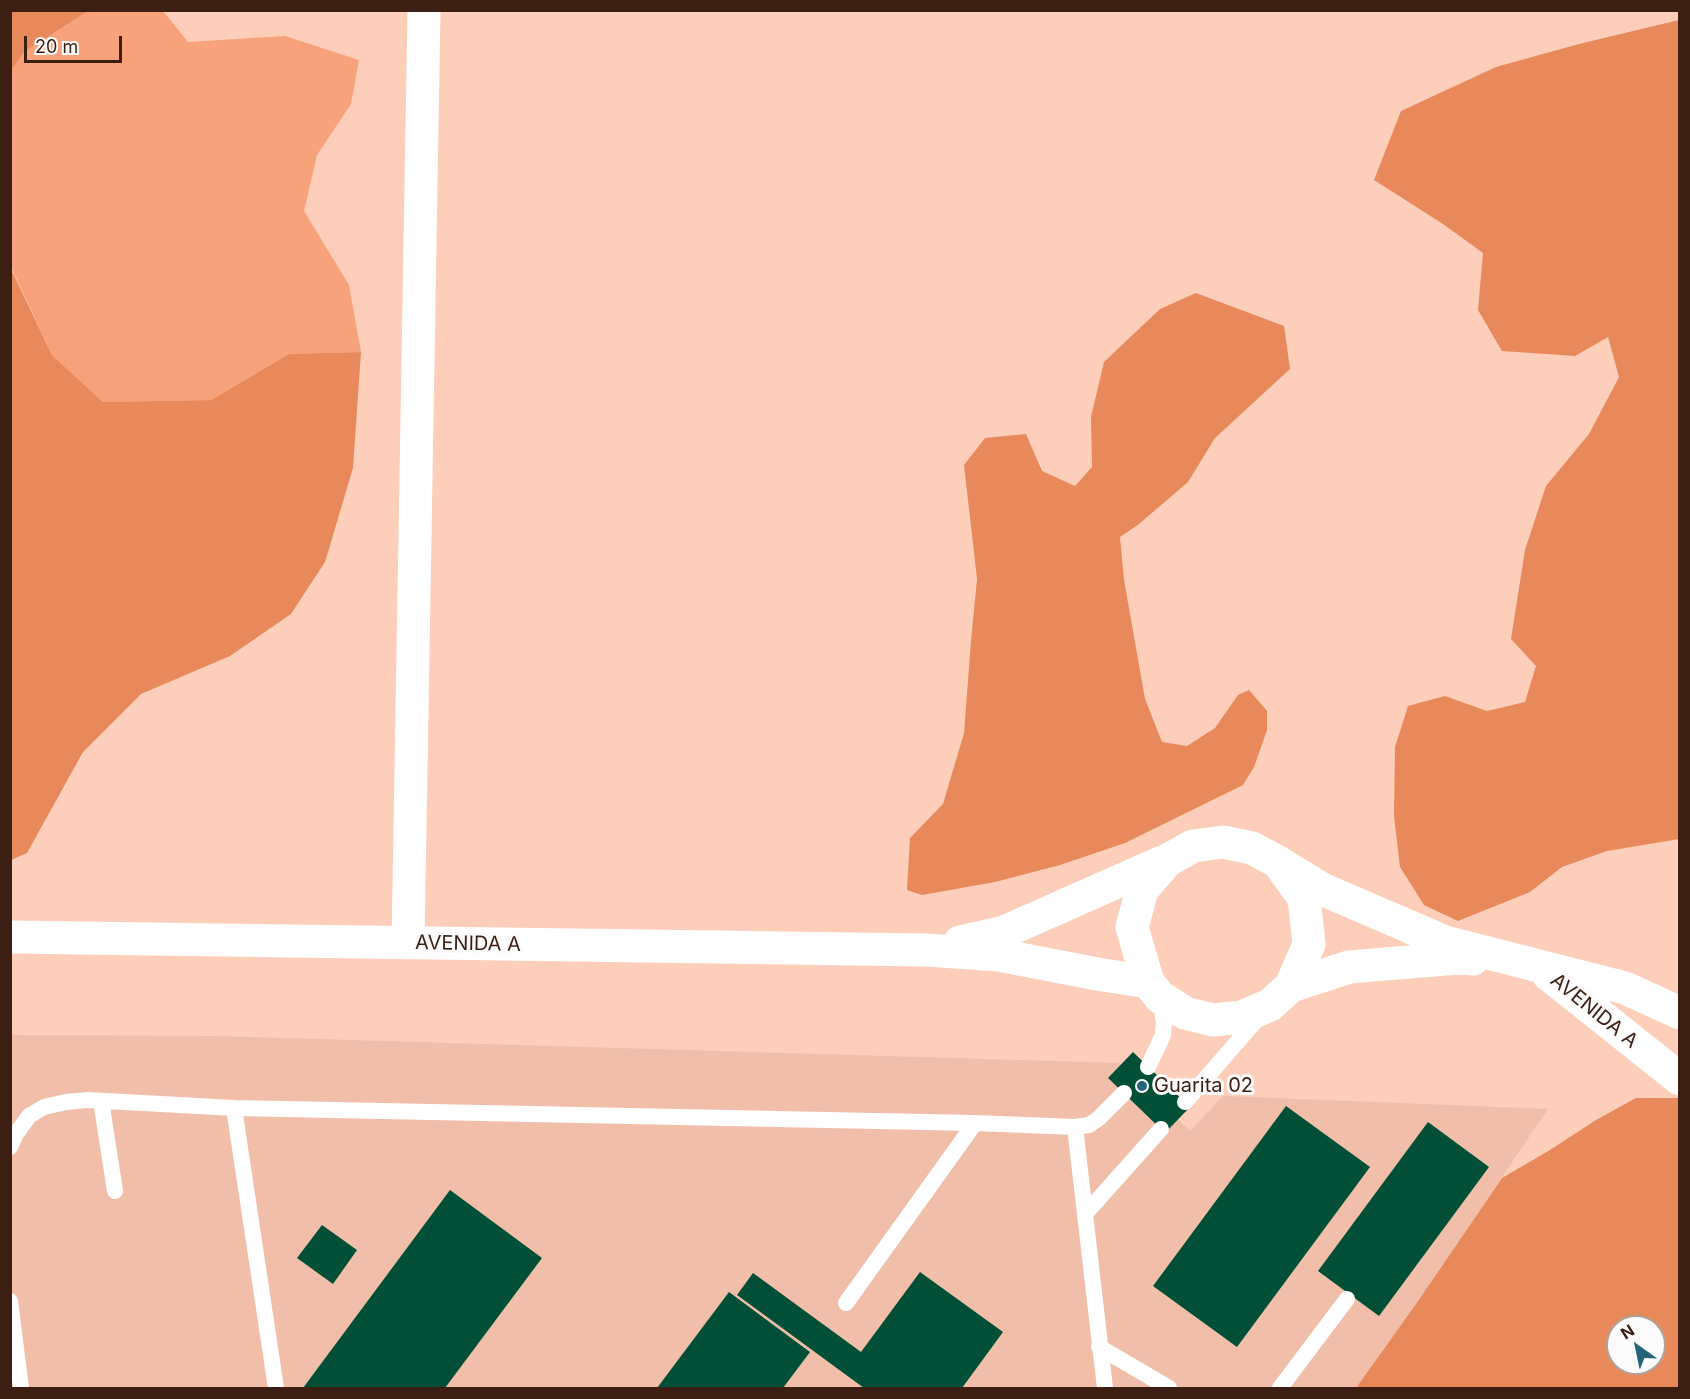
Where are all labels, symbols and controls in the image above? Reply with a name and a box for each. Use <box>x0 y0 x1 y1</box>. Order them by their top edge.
scale bar <box>27 24 124 62</box>
text: 20 m <box>35 36 78 57</box>
street label: AVENIDA A <box>415 931 521 957</box>
street label: AVENIDA A <box>1545 968 1643 1054</box>
place label: Guarita 02 <box>1154 1074 1253 1098</box>
marker: Guarita 02 <box>1135 1079 1149 1093</box>
north arrow <box>1606 1315 1666 1375</box>
text: N <box>1617 1320 1638 1343</box>

